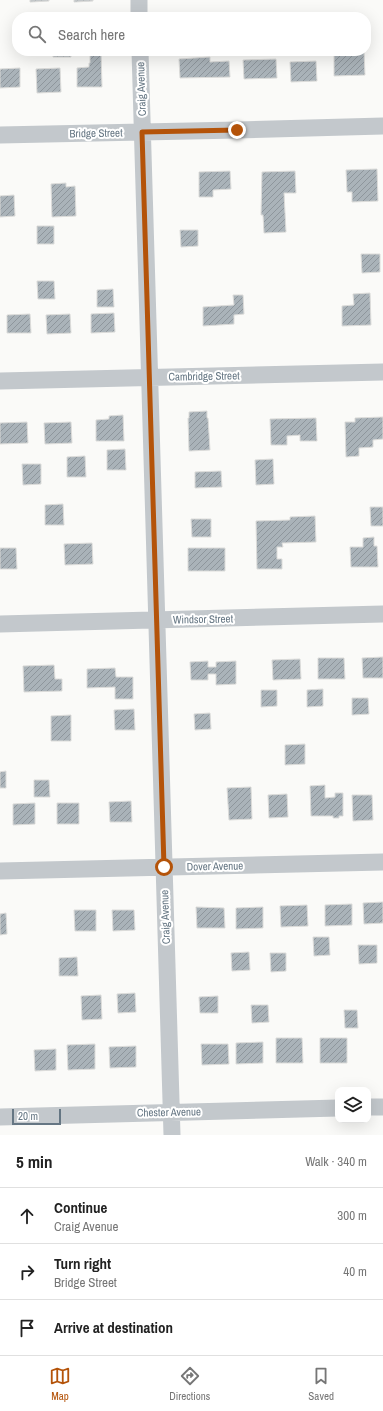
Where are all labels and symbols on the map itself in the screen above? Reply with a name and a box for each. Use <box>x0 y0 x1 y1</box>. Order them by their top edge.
street label: Craig Avenue <box>133 62 149 116</box>
route end <box>228 121 246 139</box>
street label: Bridge Street <box>69 126 123 140</box>
street label: Cambridge Street <box>168 368 240 384</box>
street label: Windsor Street <box>173 611 234 627</box>
route start <box>155 858 173 876</box>
street label: Dover Avenue <box>187 859 243 873</box>
street label: Craig Avenue <box>157 890 173 944</box>
street label: Chester Avenue <box>137 1104 201 1120</box>
scale bar <box>12 1107 61 1126</box>

